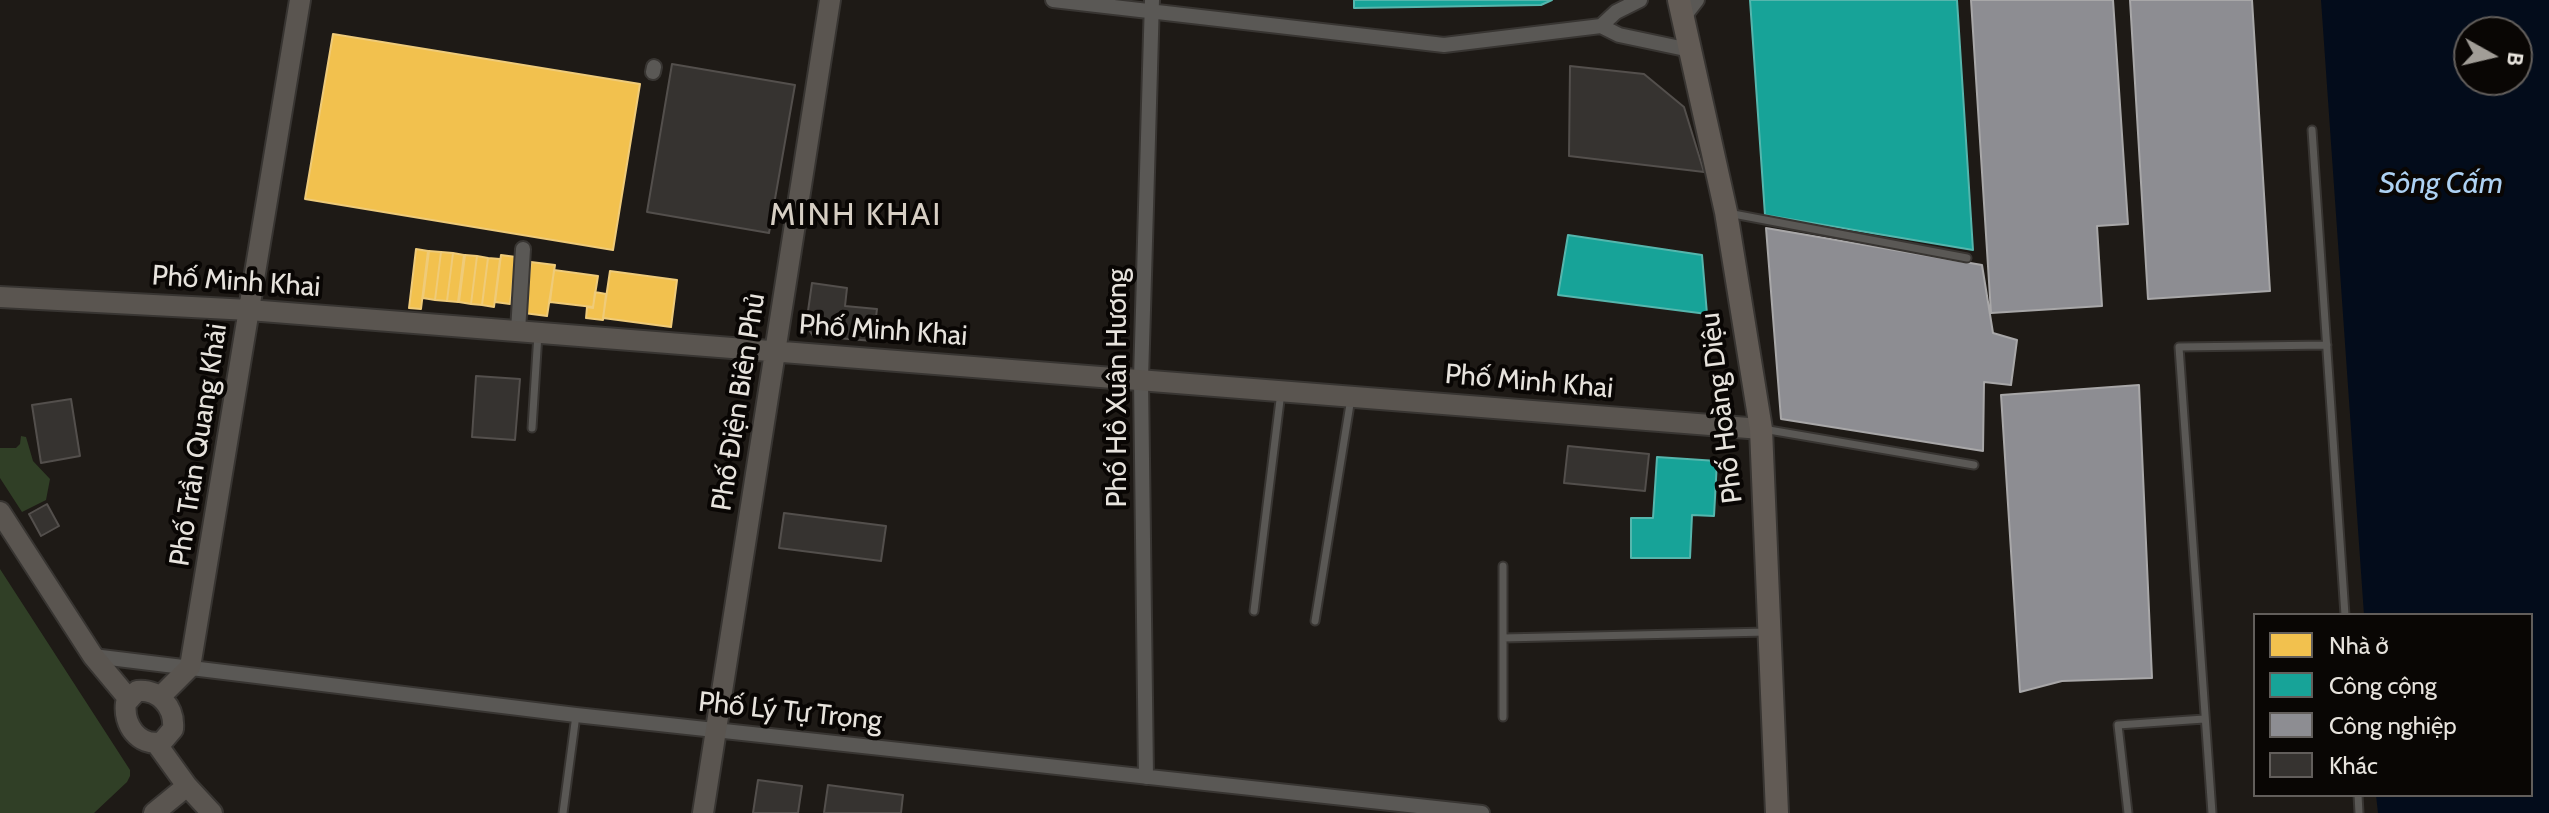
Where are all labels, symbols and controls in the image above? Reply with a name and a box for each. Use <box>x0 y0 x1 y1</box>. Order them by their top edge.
north arrow <box>2453 16 2533 96</box>
text: B <box>2501 50 2530 68</box>
water label: Sông Cấm <box>2379 166 2503 202</box>
district label: MINH KHAI <box>770 197 942 235</box>
street label: Phố Minh Khai <box>151 259 321 305</box>
street label: Phố Hồ Xuân Hương <box>1101 269 1135 507</box>
street label: Phố Điện Biên Phủ <box>705 291 773 513</box>
street label: Phố Minh Khai <box>798 308 968 354</box>
street label: Phố Hoàng Diệu <box>1694 311 1750 505</box>
street label: Phố Trần Quang Khải <box>163 321 235 569</box>
street label: Phố Minh Khai <box>1444 358 1614 406</box>
legend <box>2253 613 2533 797</box>
text: Nhà ở <box>2329 631 2389 660</box>
text: Công cộng <box>2329 671 2437 700</box>
street label: Phố Lý Tự Trọng <box>696 686 884 738</box>
text: Công nghiệp <box>2329 711 2457 740</box>
text: Khác <box>2329 751 2378 780</box>

